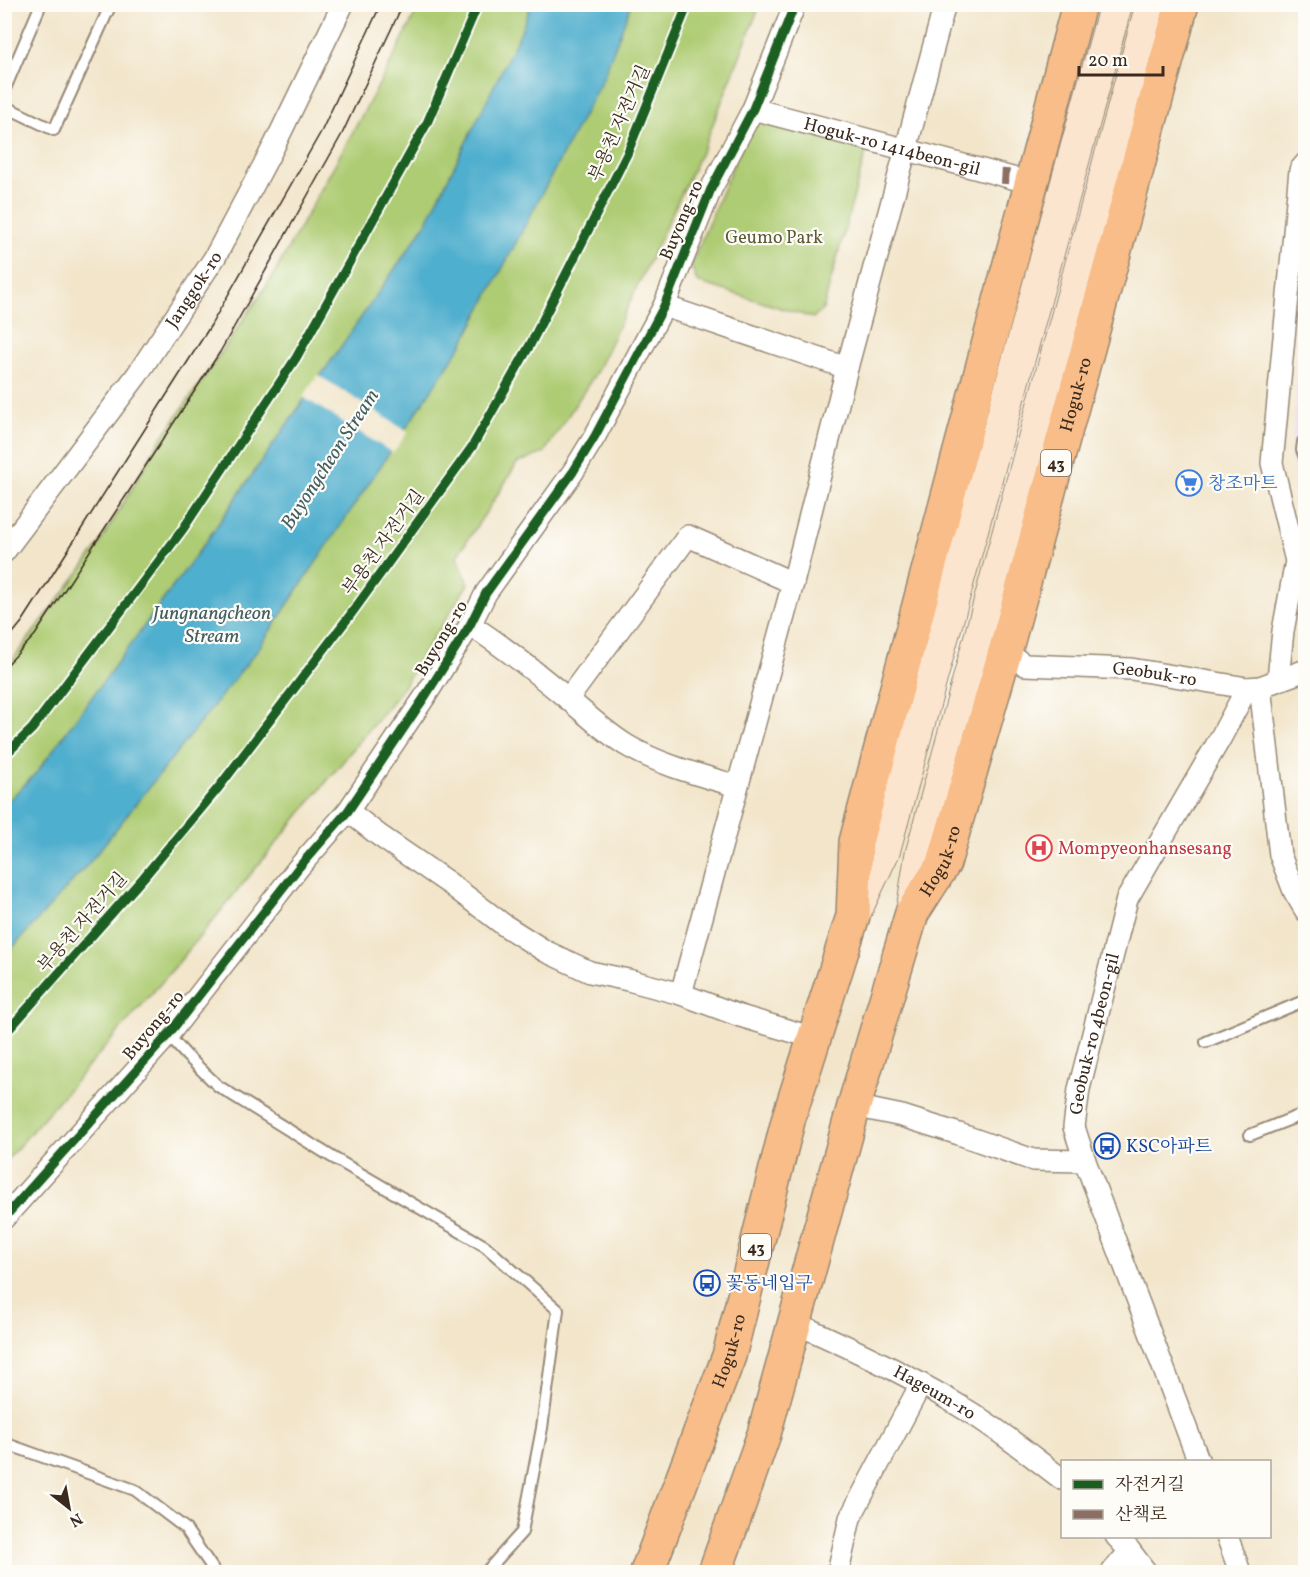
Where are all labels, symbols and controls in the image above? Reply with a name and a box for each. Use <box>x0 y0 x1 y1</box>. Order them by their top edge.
scale bar <box>1079 39 1163 77</box>
text: 20 m <box>1088 49 1128 74</box>
street label: 부용천 자전거길 <box>583 61 657 186</box>
street label: Hoguk-ro 1414beon-gil <box>801 112 983 183</box>
street label: Buyong-ro <box>654 177 710 264</box>
park label: Geumo Park <box>725 226 823 251</box>
street label: Janggok-ro <box>160 247 229 334</box>
street label: Hoguk-ro <box>1055 355 1099 435</box>
water label: Buyongcheon Stream <box>275 384 387 536</box>
road number: 43 <box>1041 450 1071 476</box>
supermarket icon: 창조마트 <box>1174 468 1204 498</box>
place label: 창조마트 <box>1208 472 1278 497</box>
street label: 부용천 자전거길 <box>337 485 431 601</box>
street label: Buyong-ro <box>410 596 475 681</box>
water label: Jungnangcheon Stream <box>151 600 271 651</box>
street label: Geobuk-ro <box>1112 657 1198 694</box>
street label: Hoguk-ro <box>914 823 968 902</box>
hospital icon: Mompyeonhansesang <box>1024 833 1054 863</box>
place label: Mompyeonhansesang <box>1058 837 1232 862</box>
street label: 부용천 자전거길 <box>33 867 134 978</box>
street label: Geobuk-ro 4beon-gil <box>1065 951 1127 1116</box>
street label: Buyong-ro <box>117 986 191 1066</box>
bus stop icon: KSC아파트 <box>1092 1131 1122 1161</box>
place label: KSC아파트 <box>1126 1135 1213 1160</box>
road number: 43 <box>741 1234 771 1260</box>
bus stop icon: 꽃동네입구 <box>692 1268 722 1298</box>
place label: 꽃동네입구 <box>726 1272 813 1297</box>
street label: Hoguk-ro <box>707 1312 753 1392</box>
street label: Hageum-ro <box>889 1360 980 1427</box>
legend <box>1061 1460 1271 1538</box>
text: 자전거길 <box>1115 1473 1185 1498</box>
north arrow <box>39 1478 99 1538</box>
text: 산책로 <box>1115 1503 1167 1528</box>
text: N <box>65 1507 86 1532</box>

